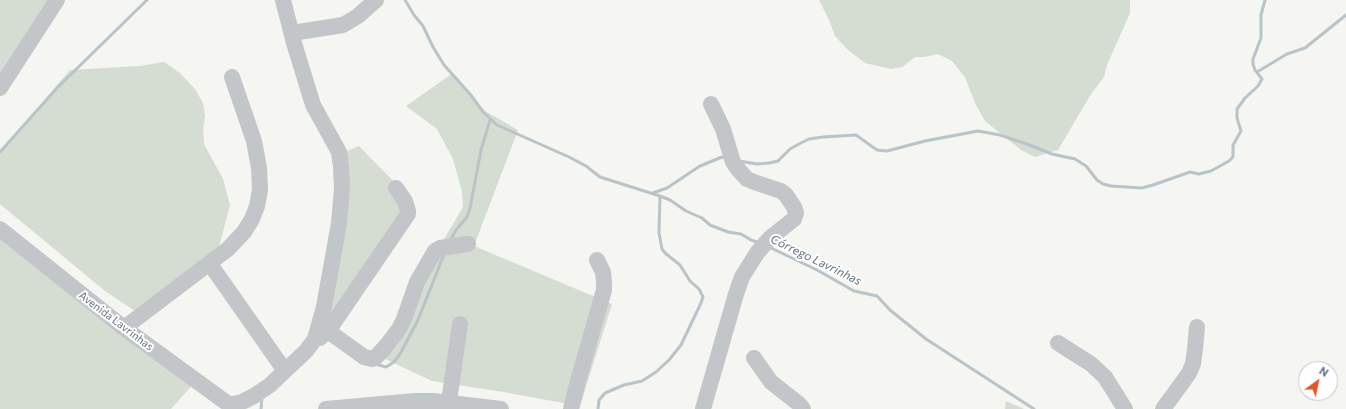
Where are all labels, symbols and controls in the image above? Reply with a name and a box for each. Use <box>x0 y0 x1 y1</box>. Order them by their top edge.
water label: Córrego Lavrinhas <box>768 232 864 288</box>
street label: Avenida Lavrinhas <box>76 289 156 353</box>
north arrow <box>1298 361 1338 401</box>
text: N <box>1317 364 1331 379</box>

